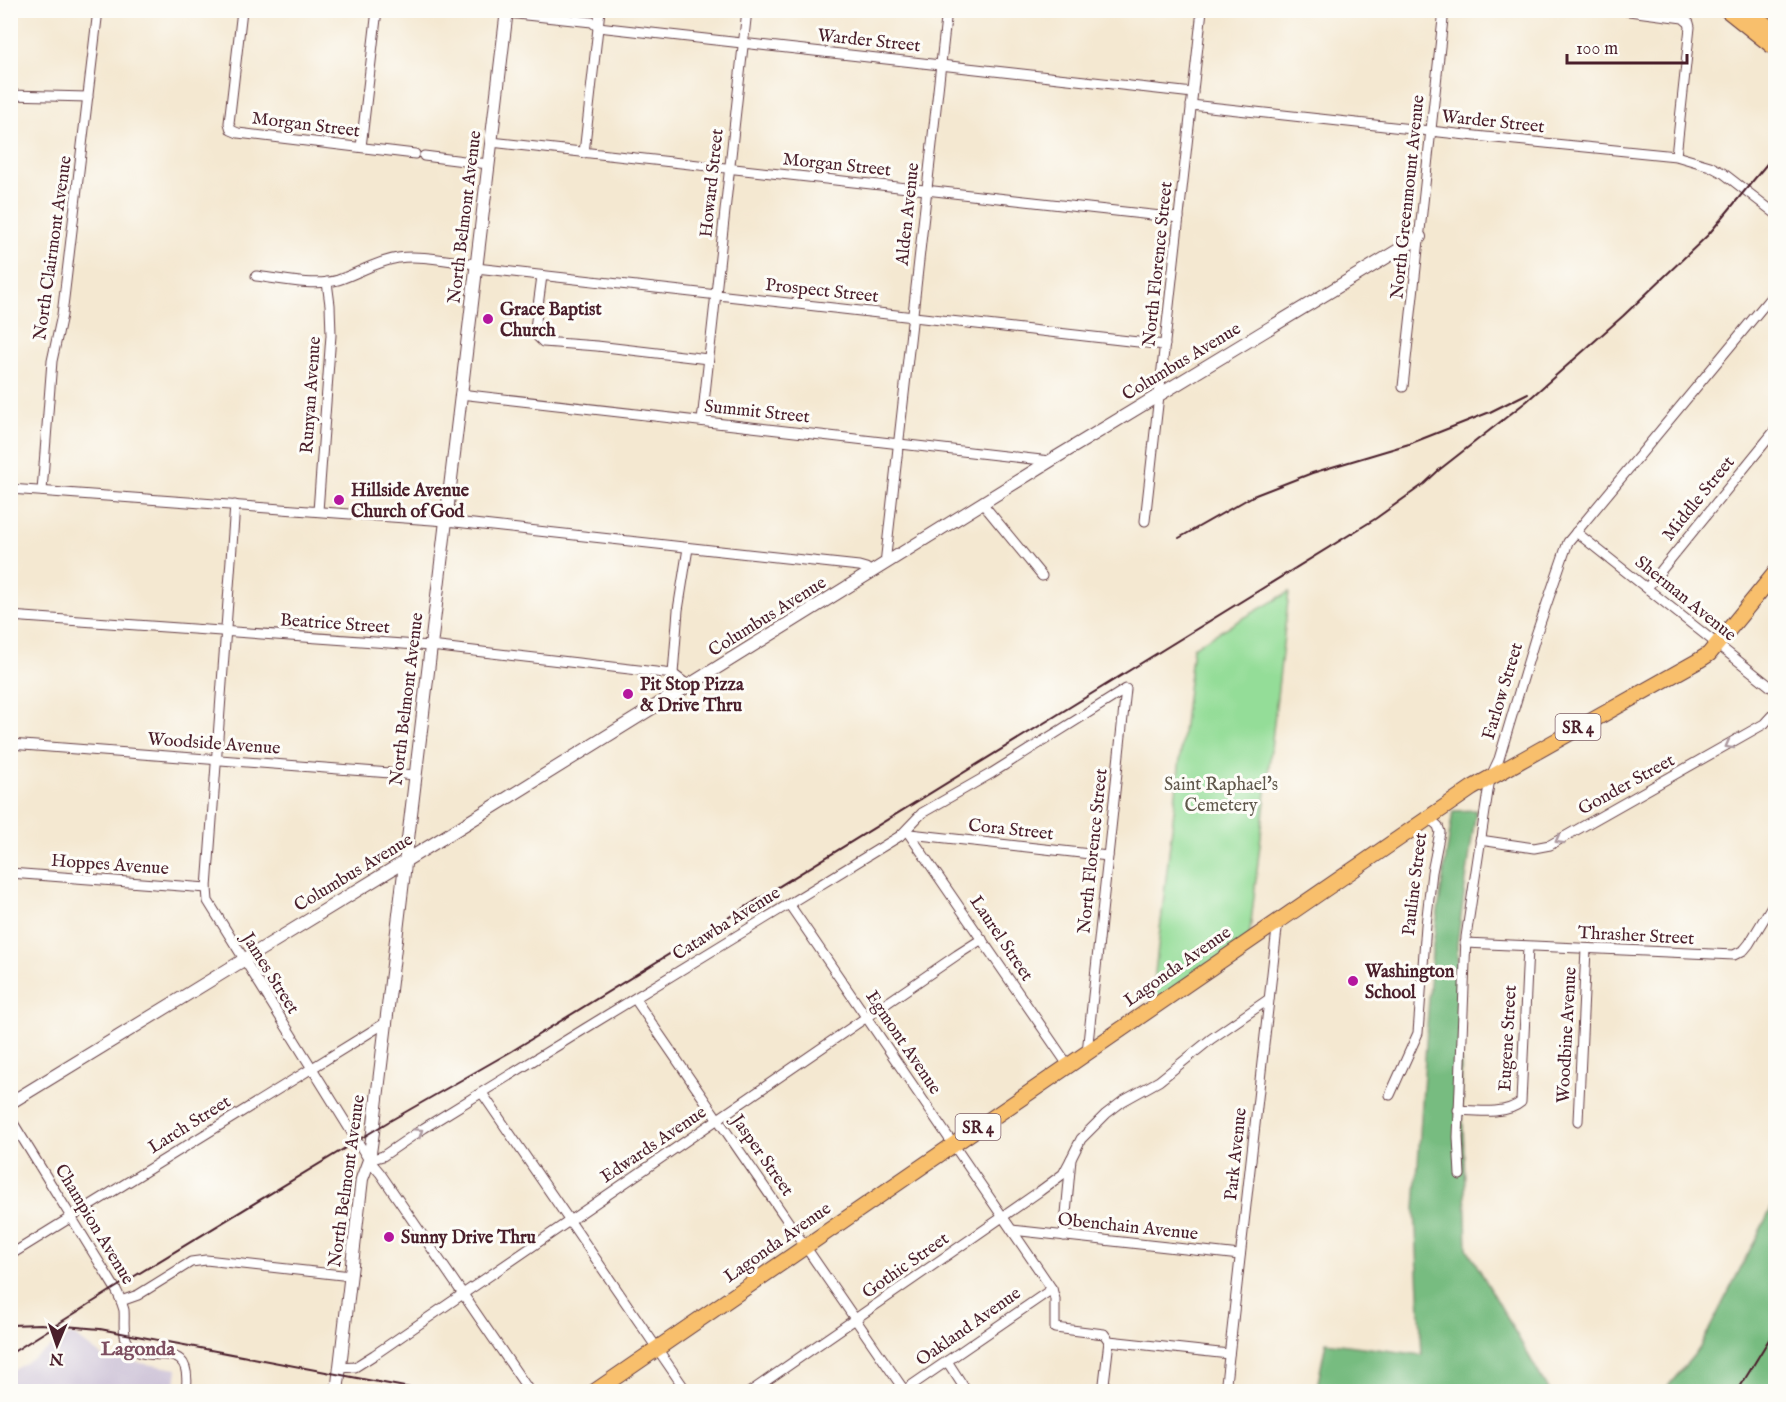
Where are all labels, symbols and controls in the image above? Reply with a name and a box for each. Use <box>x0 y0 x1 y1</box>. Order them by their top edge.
street label: Warder Street <box>816 25 922 58</box>
scale bar <box>1567 27 1687 65</box>
text: 100 m <box>1576 38 1618 61</box>
street label: North Greenmount Avenue <box>1386 94 1431 301</box>
street label: Warder Street <box>1440 106 1546 139</box>
street label: Morgan Street <box>250 107 361 144</box>
street label: Howard Street <box>695 128 730 239</box>
street label: North Belmont Avenue <box>443 129 488 305</box>
street label: Morgan Street <box>782 148 892 183</box>
street label: North Clairmont Avenue <box>29 154 78 342</box>
street label: Alden Avenue <box>892 162 925 268</box>
street label: North Florence Street <box>1138 180 1179 348</box>
street label: Prospect Street <box>764 274 880 309</box>
place label: Grace Baptist Church <box>500 299 602 343</box>
marker: Grace Baptist Church <box>481 312 495 326</box>
street label: Columbus Avenue <box>1118 318 1245 407</box>
street label: Runyan Avenue <box>296 336 327 454</box>
street label: Summit Street <box>703 396 811 429</box>
street label: Middle Street <box>1658 452 1740 546</box>
place label: Hillside Avenue Church of God <box>351 480 470 524</box>
marker: Hillside Avenue Church of God <box>332 493 346 507</box>
street label: Sherman Avenue <box>1630 551 1740 647</box>
street label: Columbus Avenue <box>705 572 831 663</box>
street label: Beatrice Street <box>279 609 391 640</box>
street label: North Belmont Avenue <box>385 611 430 787</box>
street label: Farlow Street <box>1478 640 1529 743</box>
place label: Pit Stop Pizza & Drive Thru <box>640 674 745 718</box>
marker: Pit Stop Pizza & Drive Thru <box>621 687 635 701</box>
road number: SR 4 <box>1556 714 1600 740</box>
street label: Woodside Avenue <box>147 728 281 761</box>
one-way arrow <box>1725 737 1735 749</box>
street label: Gonder Street <box>1575 749 1679 821</box>
street label: North Florence Street <box>1073 767 1114 935</box>
park label: Saint Raphael's Cemetery <box>1164 774 1278 818</box>
street label: Cora Street <box>967 815 1055 846</box>
street label: Columbus Avenue <box>290 829 417 918</box>
street label: Pauline Street <box>1398 831 1433 937</box>
one-way arrow <box>1555 833 1565 844</box>
street label: Hoppes Avenue <box>50 850 170 881</box>
street label: Catawba Avenue <box>669 882 785 966</box>
street label: Laurel Street <box>964 892 1038 986</box>
street label: Lagonda Avenue <box>1120 922 1236 1013</box>
street label: Thrasher Street <box>1577 922 1695 951</box>
street label: James Street <box>235 927 304 1019</box>
place label: Washington School <box>1364 961 1455 1005</box>
street label: Woodbine Avenue <box>1552 966 1583 1104</box>
marker: Washington School <box>1346 974 1360 988</box>
street label: Eugene Street <box>1494 984 1523 1092</box>
street label: Egmont Avenue <box>860 987 946 1099</box>
street label: Larch Street <box>144 1091 235 1160</box>
street label: North Belmont Avenue <box>324 1093 371 1269</box>
street label: Edwards Avenue <box>596 1101 711 1189</box>
street label: Park Avenue <box>1220 1107 1253 1202</box>
street label: Jasper Street <box>724 1109 798 1201</box>
road number: SR 4 <box>956 1114 1000 1140</box>
one-way arrow <box>413 1128 424 1139</box>
street label: Champion Avenue <box>49 1160 139 1289</box>
street label: Lagonda Avenue <box>720 1198 836 1289</box>
street label: Obenchain Avenue <box>1057 1209 1199 1246</box>
place label: Sunny Drive Thru <box>401 1227 537 1250</box>
street label: Gothic Street <box>858 1228 954 1305</box>
marker: Sunny Drive Thru <box>382 1230 396 1244</box>
street label: Oakland Avenue <box>912 1282 1026 1372</box>
north arrow <box>27 1315 87 1375</box>
district label: Lagonda <box>101 1337 176 1362</box>
text: N <box>49 1348 65 1368</box>

